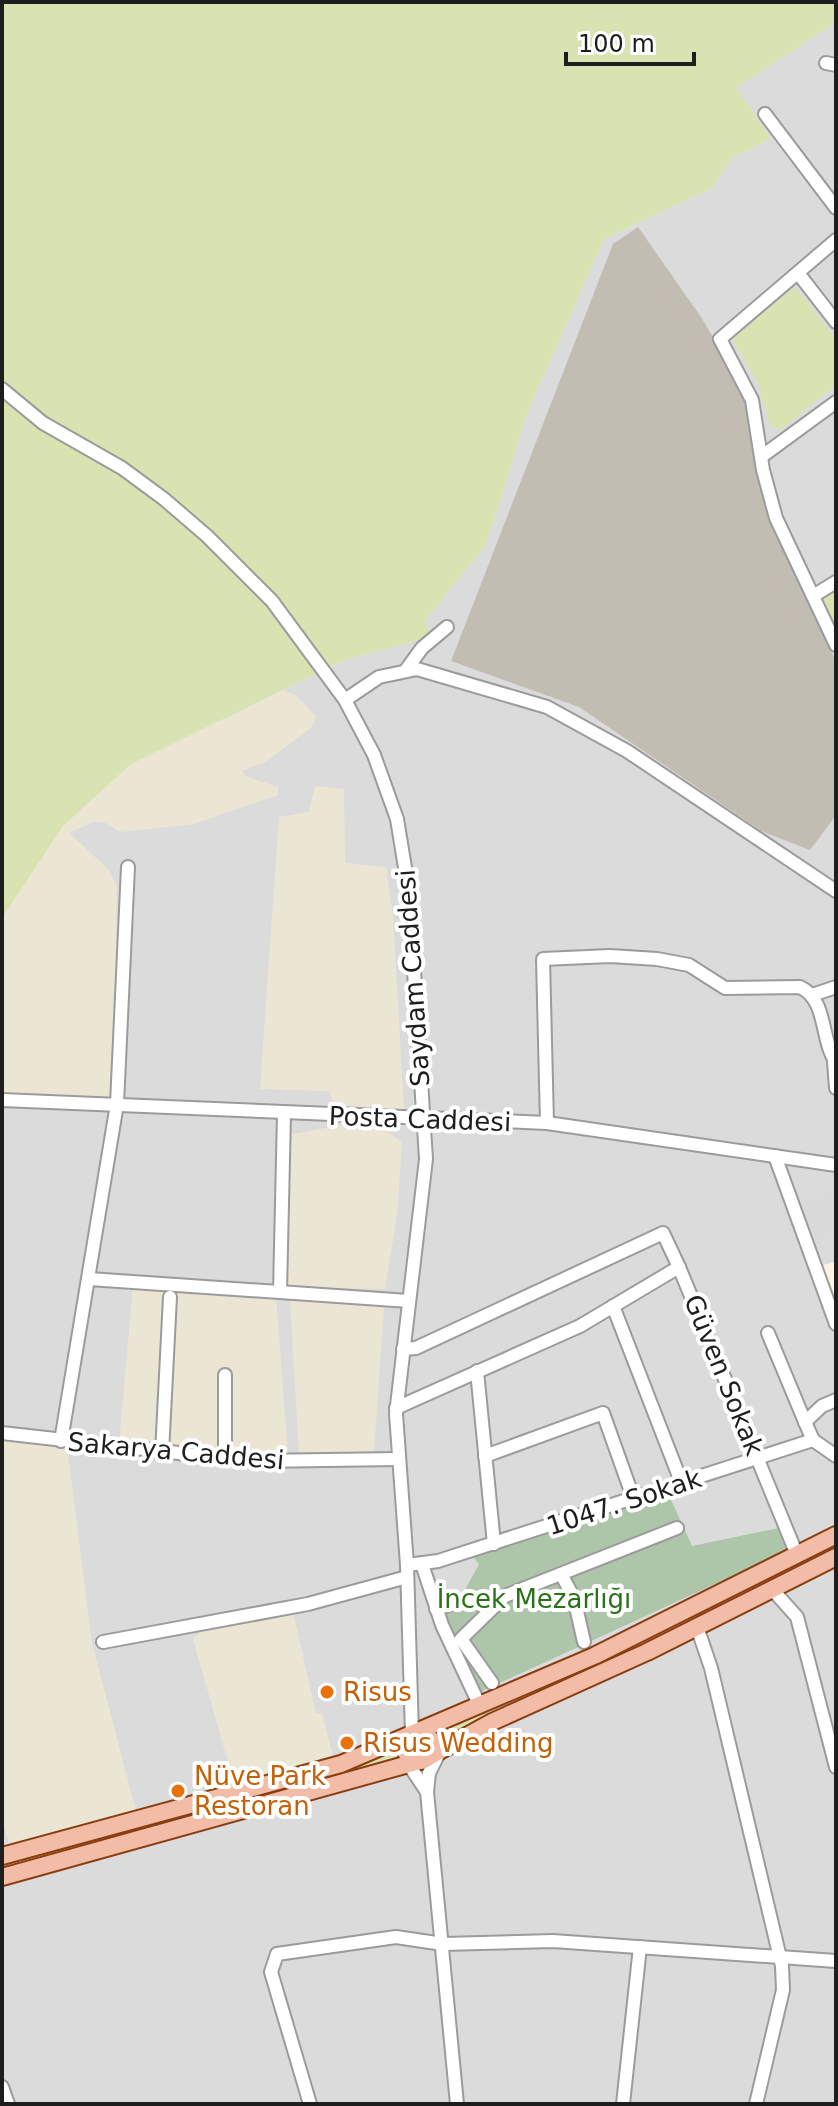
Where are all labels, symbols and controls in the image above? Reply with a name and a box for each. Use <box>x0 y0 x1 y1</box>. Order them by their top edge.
scale bar <box>566 16 694 66</box>
text: 100 m <box>578 30 655 58</box>
street label: Saydam Caddesi <box>390 868 436 1088</box>
street label: Posta Caddesi <box>328 1101 512 1137</box>
street label: Güven Sokak <box>678 1290 770 1460</box>
street label: Sakarya Caddesi <box>67 1427 285 1475</box>
street label: 1047. Sokak <box>543 1463 705 1541</box>
park label: İncek Mezarlığı <box>437 1583 631 1614</box>
place label: Risus <box>343 1677 412 1707</box>
marker: Risus <box>318 1683 336 1701</box>
place label: Risus Wedding <box>363 1728 554 1758</box>
marker: Risus Wedding <box>338 1734 356 1752</box>
place label: Nüve Park Restoran <box>194 1761 326 1821</box>
marker: Nüve Park Restoran <box>169 1782 187 1800</box>

